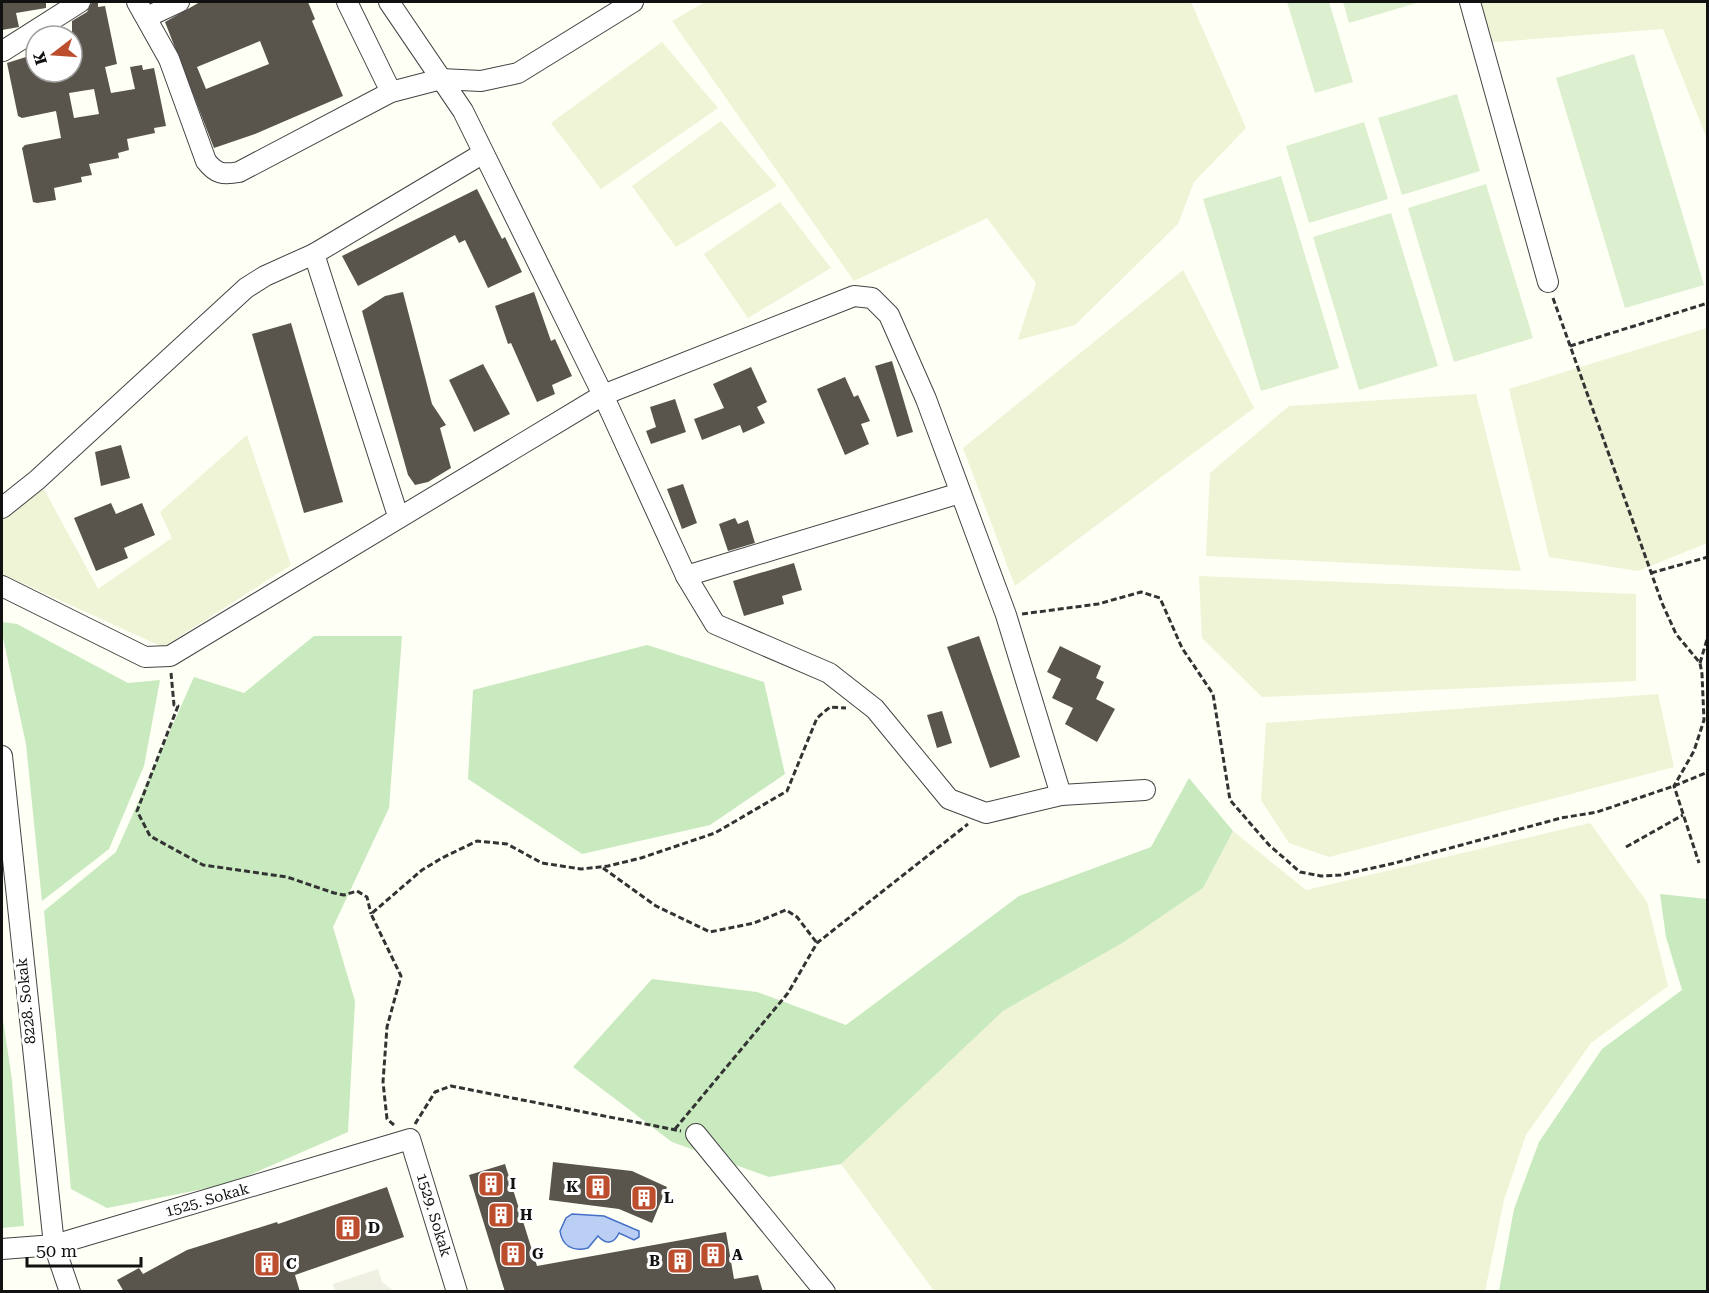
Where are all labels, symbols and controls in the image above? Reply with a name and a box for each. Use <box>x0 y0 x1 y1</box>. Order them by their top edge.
north arrow <box>24 24 84 84</box>
text: K <box>29 49 51 67</box>
street label: 8228. Sokak <box>12 956 39 1045</box>
building icon: I <box>476 1169 506 1199</box>
street label: 1529. Sokak <box>413 1171 455 1260</box>
building icon: K <box>583 1172 613 1202</box>
place label: I <box>510 1175 516 1193</box>
place label: K <box>566 1178 578 1196</box>
street label: 1525. Sokak <box>163 1179 252 1221</box>
building icon: L <box>629 1183 659 1213</box>
place label: L <box>664 1189 674 1207</box>
building icon: H <box>486 1200 516 1230</box>
place label: H <box>520 1206 532 1224</box>
building icon: D <box>333 1213 363 1243</box>
place label: D <box>368 1219 380 1237</box>
scale bar <box>27 1230 141 1268</box>
building icon: G <box>498 1239 528 1269</box>
text: 50 m <box>36 1240 77 1261</box>
building icon: A <box>698 1240 728 1270</box>
place label: G <box>532 1245 544 1263</box>
building icon: B <box>665 1246 695 1276</box>
place label: A <box>732 1246 743 1264</box>
building icon: C <box>252 1249 282 1279</box>
place label: B <box>649 1252 660 1270</box>
place label: C <box>286 1255 297 1273</box>

